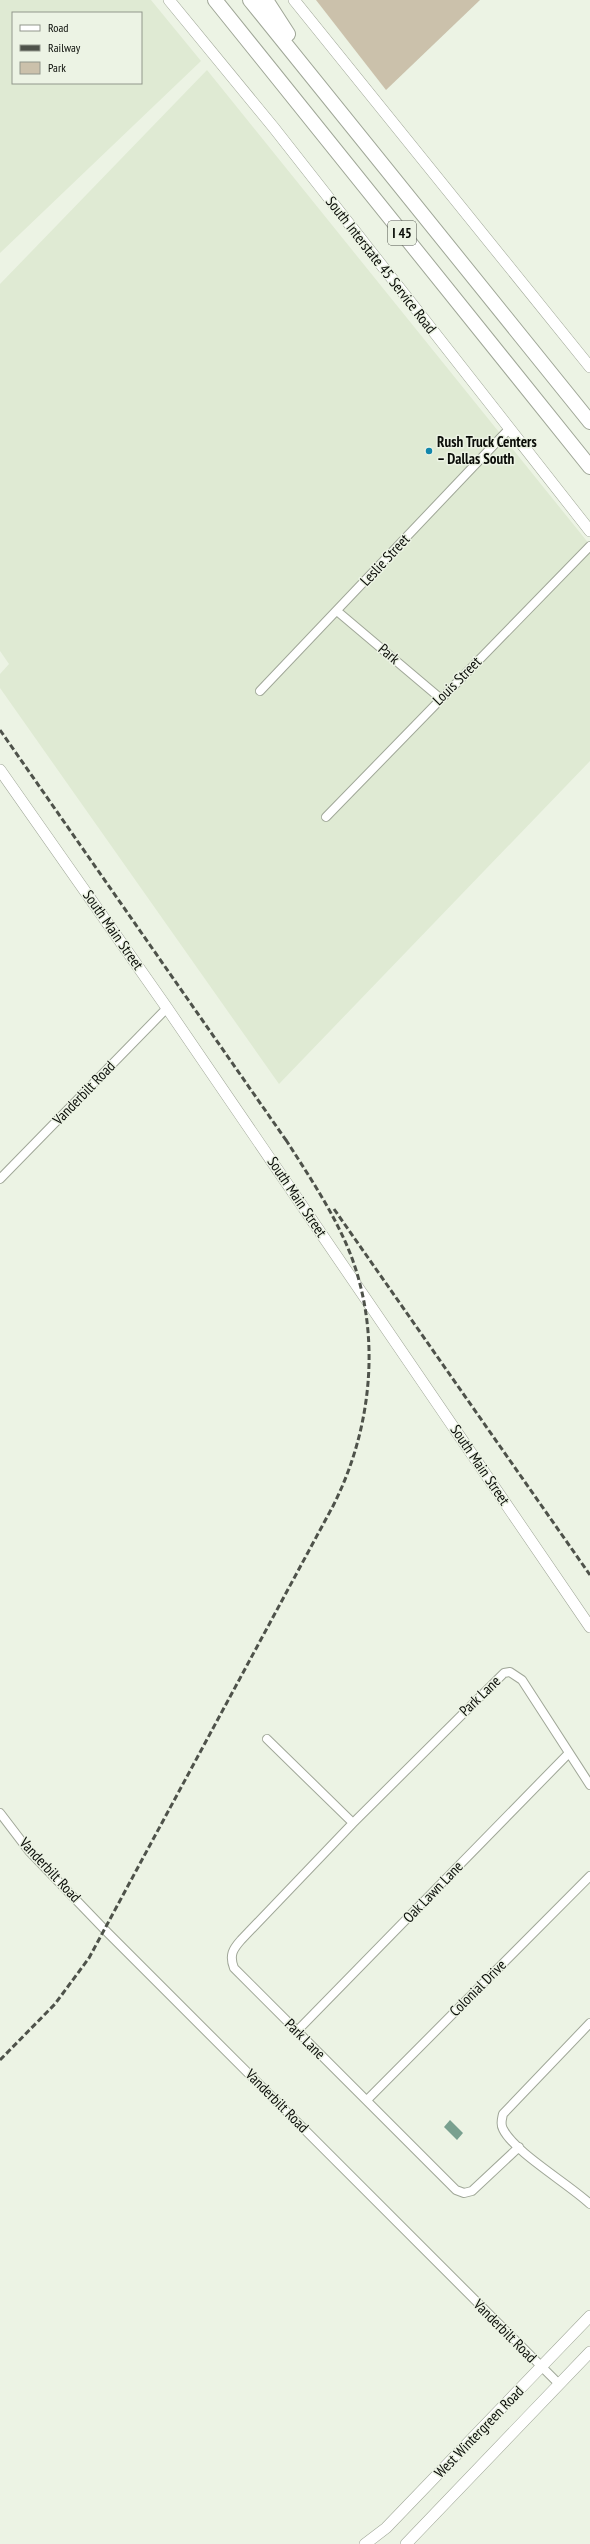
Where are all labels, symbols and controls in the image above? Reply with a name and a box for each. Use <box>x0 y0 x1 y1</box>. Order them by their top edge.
legend <box>12 12 142 84</box>
text: Road <box>48 20 68 35</box>
text: Railway <box>48 40 81 55</box>
text: Park <box>48 60 66 75</box>
street label: South Interstate 45 Service Road <box>322 192 441 337</box>
road number: I 45 <box>388 221 416 245</box>
place label: Rush Truck Centers – Dallas South <box>437 432 537 468</box>
marker: Rush Truck Centers – Dallas South <box>424 446 434 456</box>
street label: Leslie Street <box>356 530 413 590</box>
street label: Park <box>375 639 404 668</box>
street label: Louis Street <box>428 652 485 709</box>
street label: South Main Street <box>79 886 148 973</box>
street label: Vanderbilt Road <box>48 1057 119 1129</box>
street label: South Main Street <box>264 1153 331 1241</box>
street label: South Main Street <box>447 1421 514 1509</box>
street label: Park Lane <box>455 1671 504 1720</box>
street label: Vanderbilt Road <box>15 1833 85 1906</box>
street label: Oak Lawn Lane <box>399 1857 467 1926</box>
street label: Colonial Drive <box>445 1955 510 2020</box>
street label: Park Lane <box>281 2014 330 2063</box>
street label: Vanderbilt Road <box>241 2064 313 2136</box>
street label: Vanderbilt Road <box>469 2294 541 2366</box>
street label: West Wintergreen Road <box>430 2382 527 2482</box>

